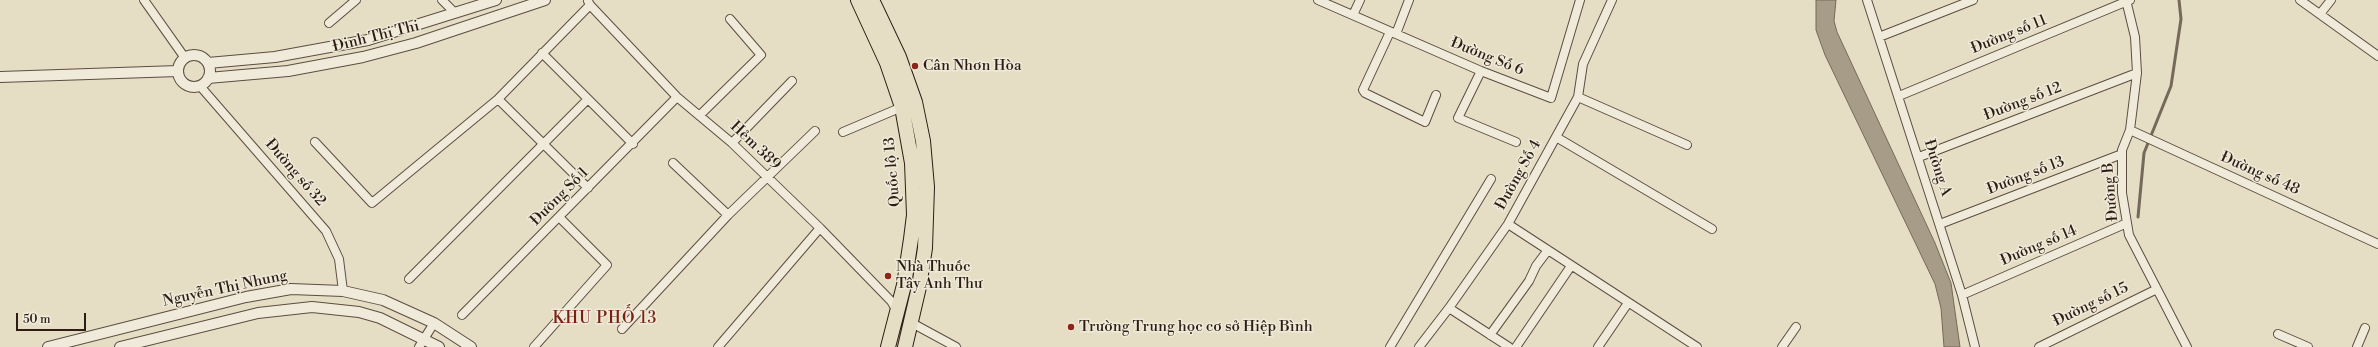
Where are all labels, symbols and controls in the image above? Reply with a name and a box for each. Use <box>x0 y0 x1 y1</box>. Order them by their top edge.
street label: Đường số 11 <box>1969 12 2049 58</box>
street label: Đinh Thị Thi <box>331 18 421 56</box>
street label: Đường Số 6 <box>1448 34 1526 80</box>
place label: Cân Nhơn Hòa <box>923 57 1022 75</box>
marker: Cân Nhơn Hòa <box>910 61 920 71</box>
street label: Đường số 12 <box>1982 79 2064 125</box>
street label: Hẻm 389 <box>726 118 784 174</box>
street label: Đường số 32 <box>261 136 329 210</box>
street label: Quốc lộ 13 <box>881 136 905 208</box>
street label: Đường Số 4 <box>1492 137 1546 213</box>
street label: Đường A <box>1919 137 1955 199</box>
street label: Đường số 48 <box>2218 149 2302 199</box>
street label: Đường số 13 <box>1985 153 2067 199</box>
street label: Đường B <box>2099 162 2123 222</box>
street label: Đường Số 1 <box>527 164 593 230</box>
street label: Đường số 14 <box>1998 222 2080 270</box>
place label: Nhà Thuốc Tây Anh Thư <box>896 258 983 293</box>
street label: Nguyễn Thị Nhung <box>161 267 289 311</box>
marker: Nhà Thuốc Tây Anh Thư <box>883 271 893 281</box>
street label: Đường số 15 <box>2051 279 2131 331</box>
scale bar <box>18 305 88 331</box>
district label: KHU PHỐ 13 <box>553 309 657 329</box>
text: 50 m <box>23 312 51 327</box>
place label: Trường Trung học cơ sở Hiệp Bình <box>1079 318 1313 336</box>
marker: Trường Trung học cơ sở Hiệp Bình <box>1066 322 1076 332</box>

